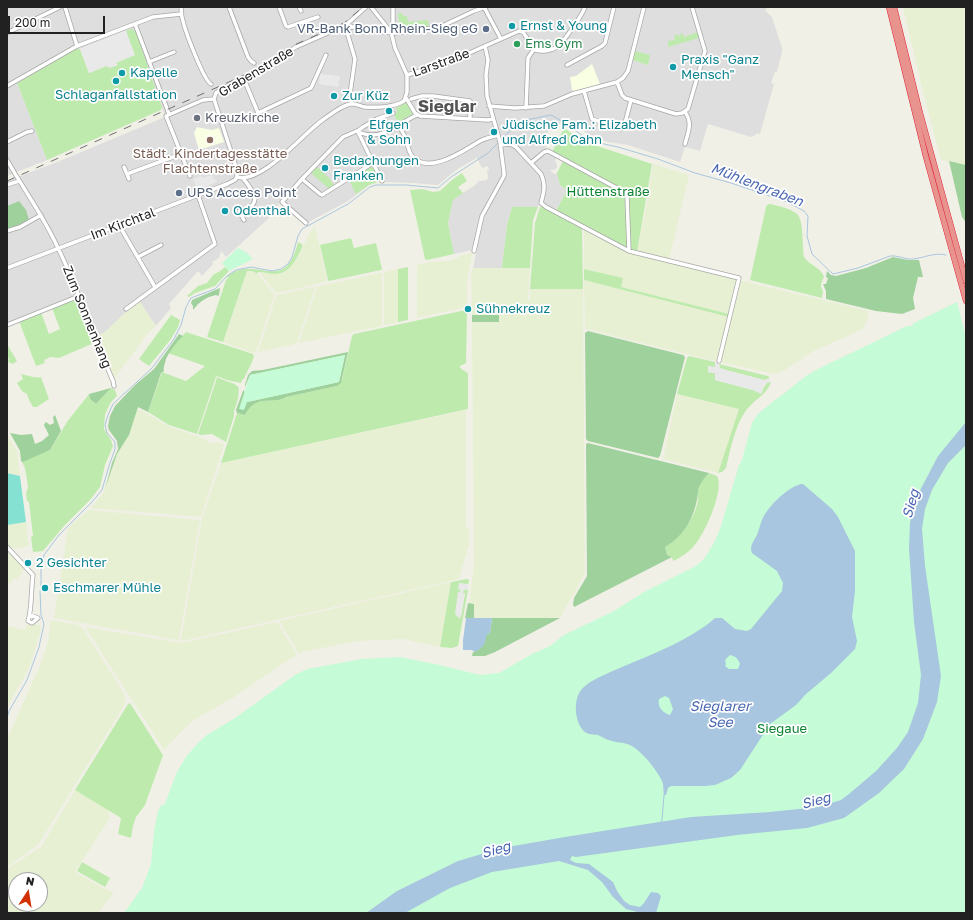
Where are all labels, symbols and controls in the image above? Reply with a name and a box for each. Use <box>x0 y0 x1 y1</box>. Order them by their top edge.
scale bar <box>10 8 107 34</box>
text: 200 m <box>15 15 50 30</box>
place label: Ernst & Young <box>520 18 607 34</box>
place label: VR-Bank Bonn Rhein-Sieg eG <box>297 21 478 37</box>
marker: Ernst & Young <box>507 21 517 31</box>
marker: VR-Bank Bonn Rhein-Sieg eG <box>481 24 491 34</box>
place label: Ems Gym <box>525 36 583 52</box>
marker: Ems Gym <box>512 39 522 49</box>
street label: Grabenstraße <box>216 44 296 100</box>
street label: Larstraße <box>410 46 472 80</box>
place label: Praxis "Ganz Mensch" <box>681 52 759 83</box>
marker: Praxis "Ganz Mensch" <box>668 62 678 72</box>
place label: Kapelle <box>130 65 177 81</box>
marker: Kapelle <box>117 68 127 78</box>
marker: Schlaganfallstation <box>111 76 121 86</box>
place label: Schlaganfallstation <box>55 87 177 103</box>
place label: Zur Küz <box>342 88 389 104</box>
marker: Zur Küz <box>329 91 339 101</box>
district label: Sieglar <box>418 97 476 117</box>
marker: Elfgen & Sohn <box>384 106 394 116</box>
place label: Kreuzkirche <box>205 110 279 126</box>
marker: Kreuzkirche <box>192 113 202 123</box>
place label: Elfgen & Sohn <box>367 117 411 148</box>
place label: Jüdische Fam.: Elizabeth und Alfred Cahn <box>502 117 657 148</box>
marker: Jüdische Fam.: Elizabeth und Alfred Cahn <box>489 127 499 137</box>
marker: Städt. Kindertagesstätte Flachtenstraße <box>205 135 215 145</box>
place label: Städt. Kindertagesstätte Flachtenstraße <box>133 146 287 177</box>
place label: Bedachungen Franken <box>333 153 419 184</box>
water label: Mühlengraben <box>709 160 805 210</box>
marker: Bedachungen Franken <box>320 163 330 173</box>
park label: Hüttenstraße <box>566 184 650 200</box>
place label: UPS Access Point <box>187 185 297 201</box>
marker: UPS Access Point <box>174 188 184 198</box>
place label: Odenthal <box>233 203 291 219</box>
street label: Im Kirchtal <box>89 205 157 243</box>
marker: Odenthal <box>220 206 230 216</box>
street label: Zum Sonnenhang <box>59 263 115 371</box>
place label: Sühnekreuz <box>476 301 550 317</box>
marker: Sühnekreuz <box>463 304 473 314</box>
water label: Sieg <box>899 488 923 520</box>
place label: 2 Gesichter <box>36 555 107 571</box>
marker: 2 Gesichter <box>23 558 33 568</box>
place label: Eschmarer Mühle <box>53 580 161 596</box>
marker: Eschmarer Mühle <box>40 583 50 593</box>
water label: Sieglarer See <box>690 699 750 732</box>
park label: Siegaue <box>757 721 807 737</box>
water label: Sieg <box>800 789 832 813</box>
water label: Sieg <box>480 838 512 862</box>
north arrow <box>8 872 48 912</box>
text: N <box>25 874 36 888</box>

